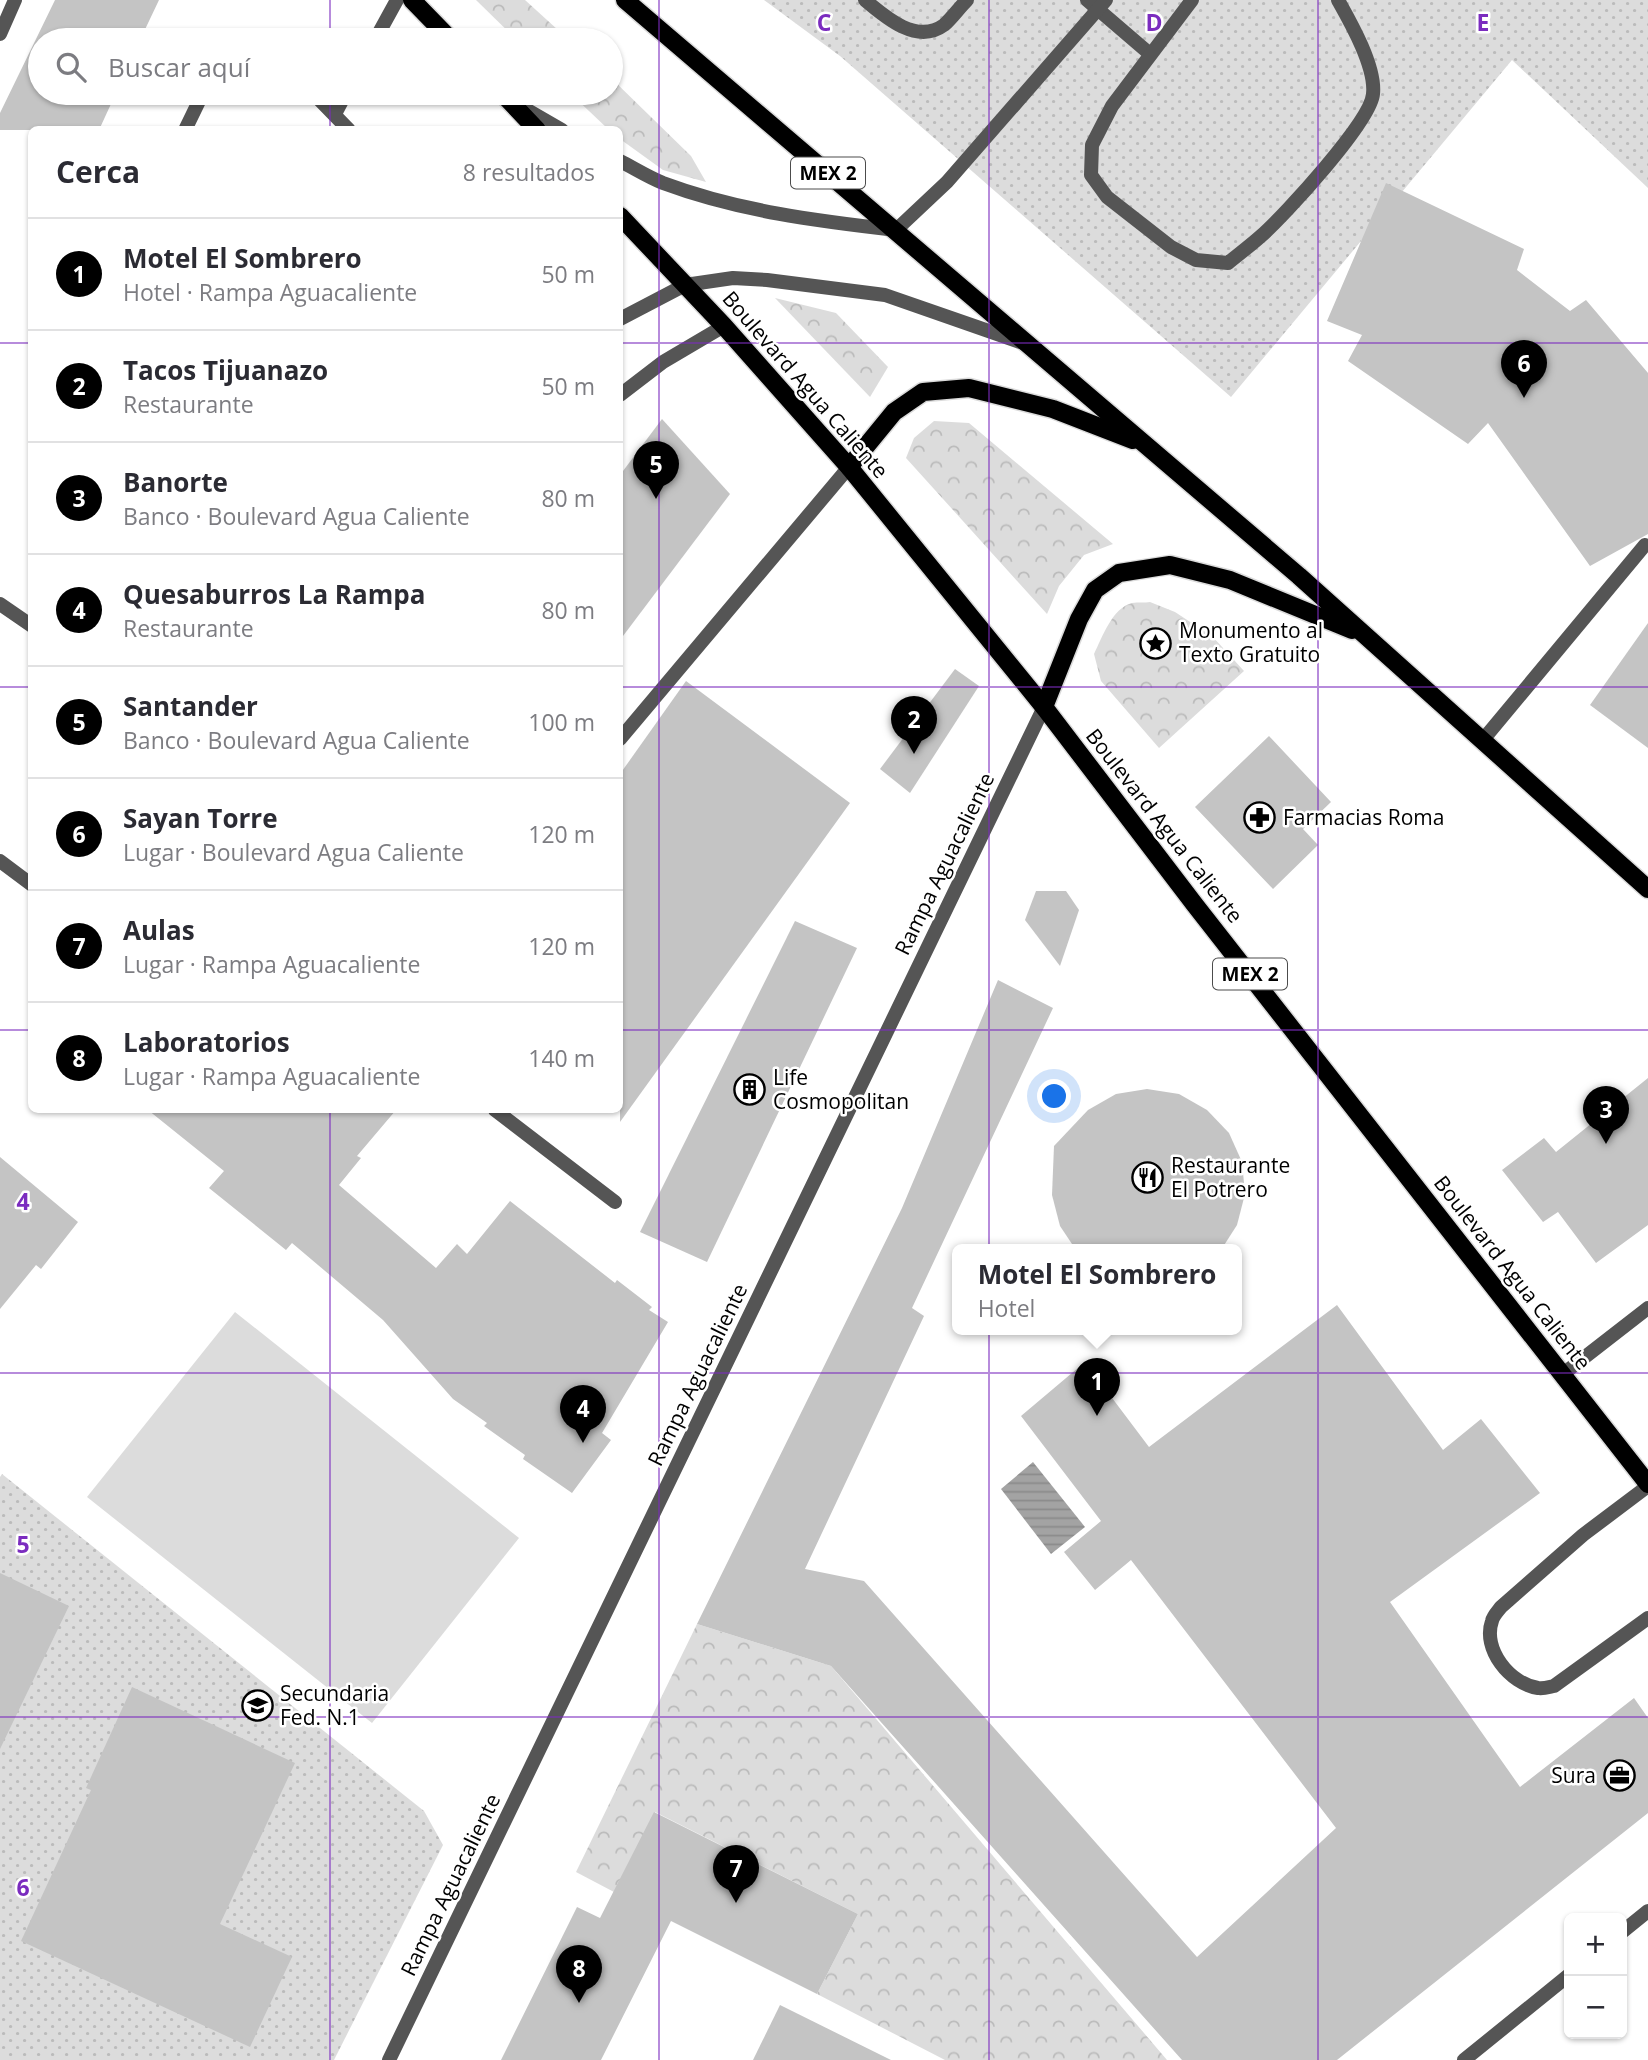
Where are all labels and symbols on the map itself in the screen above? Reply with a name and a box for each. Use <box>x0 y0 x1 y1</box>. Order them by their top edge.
text: C <box>817 6 831 38</box>
text: D <box>1145 6 1163 38</box>
text: E <box>1477 6 1489 38</box>
road number: MEX 2 <box>791 158 865 188</box>
street label: Boulevard Agua Caliente <box>717 285 895 484</box>
pin: 6 <box>1501 340 1547 398</box>
pin: 5 <box>633 441 679 499</box>
place label: Monumento al Texto Gratuito <box>1179 616 1323 668</box>
place icon: Monumento al Texto Gratuito <box>1139 626 1173 660</box>
pin: 2 <box>891 696 937 754</box>
street label: Boulevard Agua Caliente <box>1080 722 1250 928</box>
street label: Rampa Aguacaliente <box>888 768 1000 959</box>
pharmacy icon: Farmacias Roma <box>1243 801 1277 835</box>
place label: Farmacias Roma <box>1283 803 1444 831</box>
road number: MEX 2 <box>1213 958 1287 990</box>
place label: Life Cosmopolitan <box>773 1063 909 1115</box>
building icon: Life Cosmopolitan <box>733 1073 767 1107</box>
your location <box>1037 1079 1071 1113</box>
pin: 3 <box>1583 1086 1629 1144</box>
place label: Restaurante El Potrero <box>1171 1151 1290 1203</box>
restaurant icon: Restaurante El Potrero <box>1131 1161 1165 1195</box>
street label: Boulevard Agua Caliente <box>1428 1169 1598 1375</box>
text: 4 <box>16 1185 30 1217</box>
street label: Rampa Aguacaliente <box>641 1279 753 1470</box>
pin: 1 <box>1074 1358 1120 1416</box>
pin: 4 <box>560 1385 606 1443</box>
text: 5 <box>16 1528 30 1560</box>
place label: Secundaria Fed. N.1 <box>280 1679 389 1731</box>
school or university icon: Secundaria Fed. N.1 <box>240 1689 274 1723</box>
office icon: Sura <box>1602 1759 1636 1793</box>
place label: Sura <box>1551 1761 1596 1789</box>
street label: Rampa Aguacaliente <box>394 1789 506 1980</box>
pin: 7 <box>713 1845 759 1903</box>
text: 6 <box>16 1871 30 1903</box>
pin: 8 <box>556 1945 602 2003</box>

